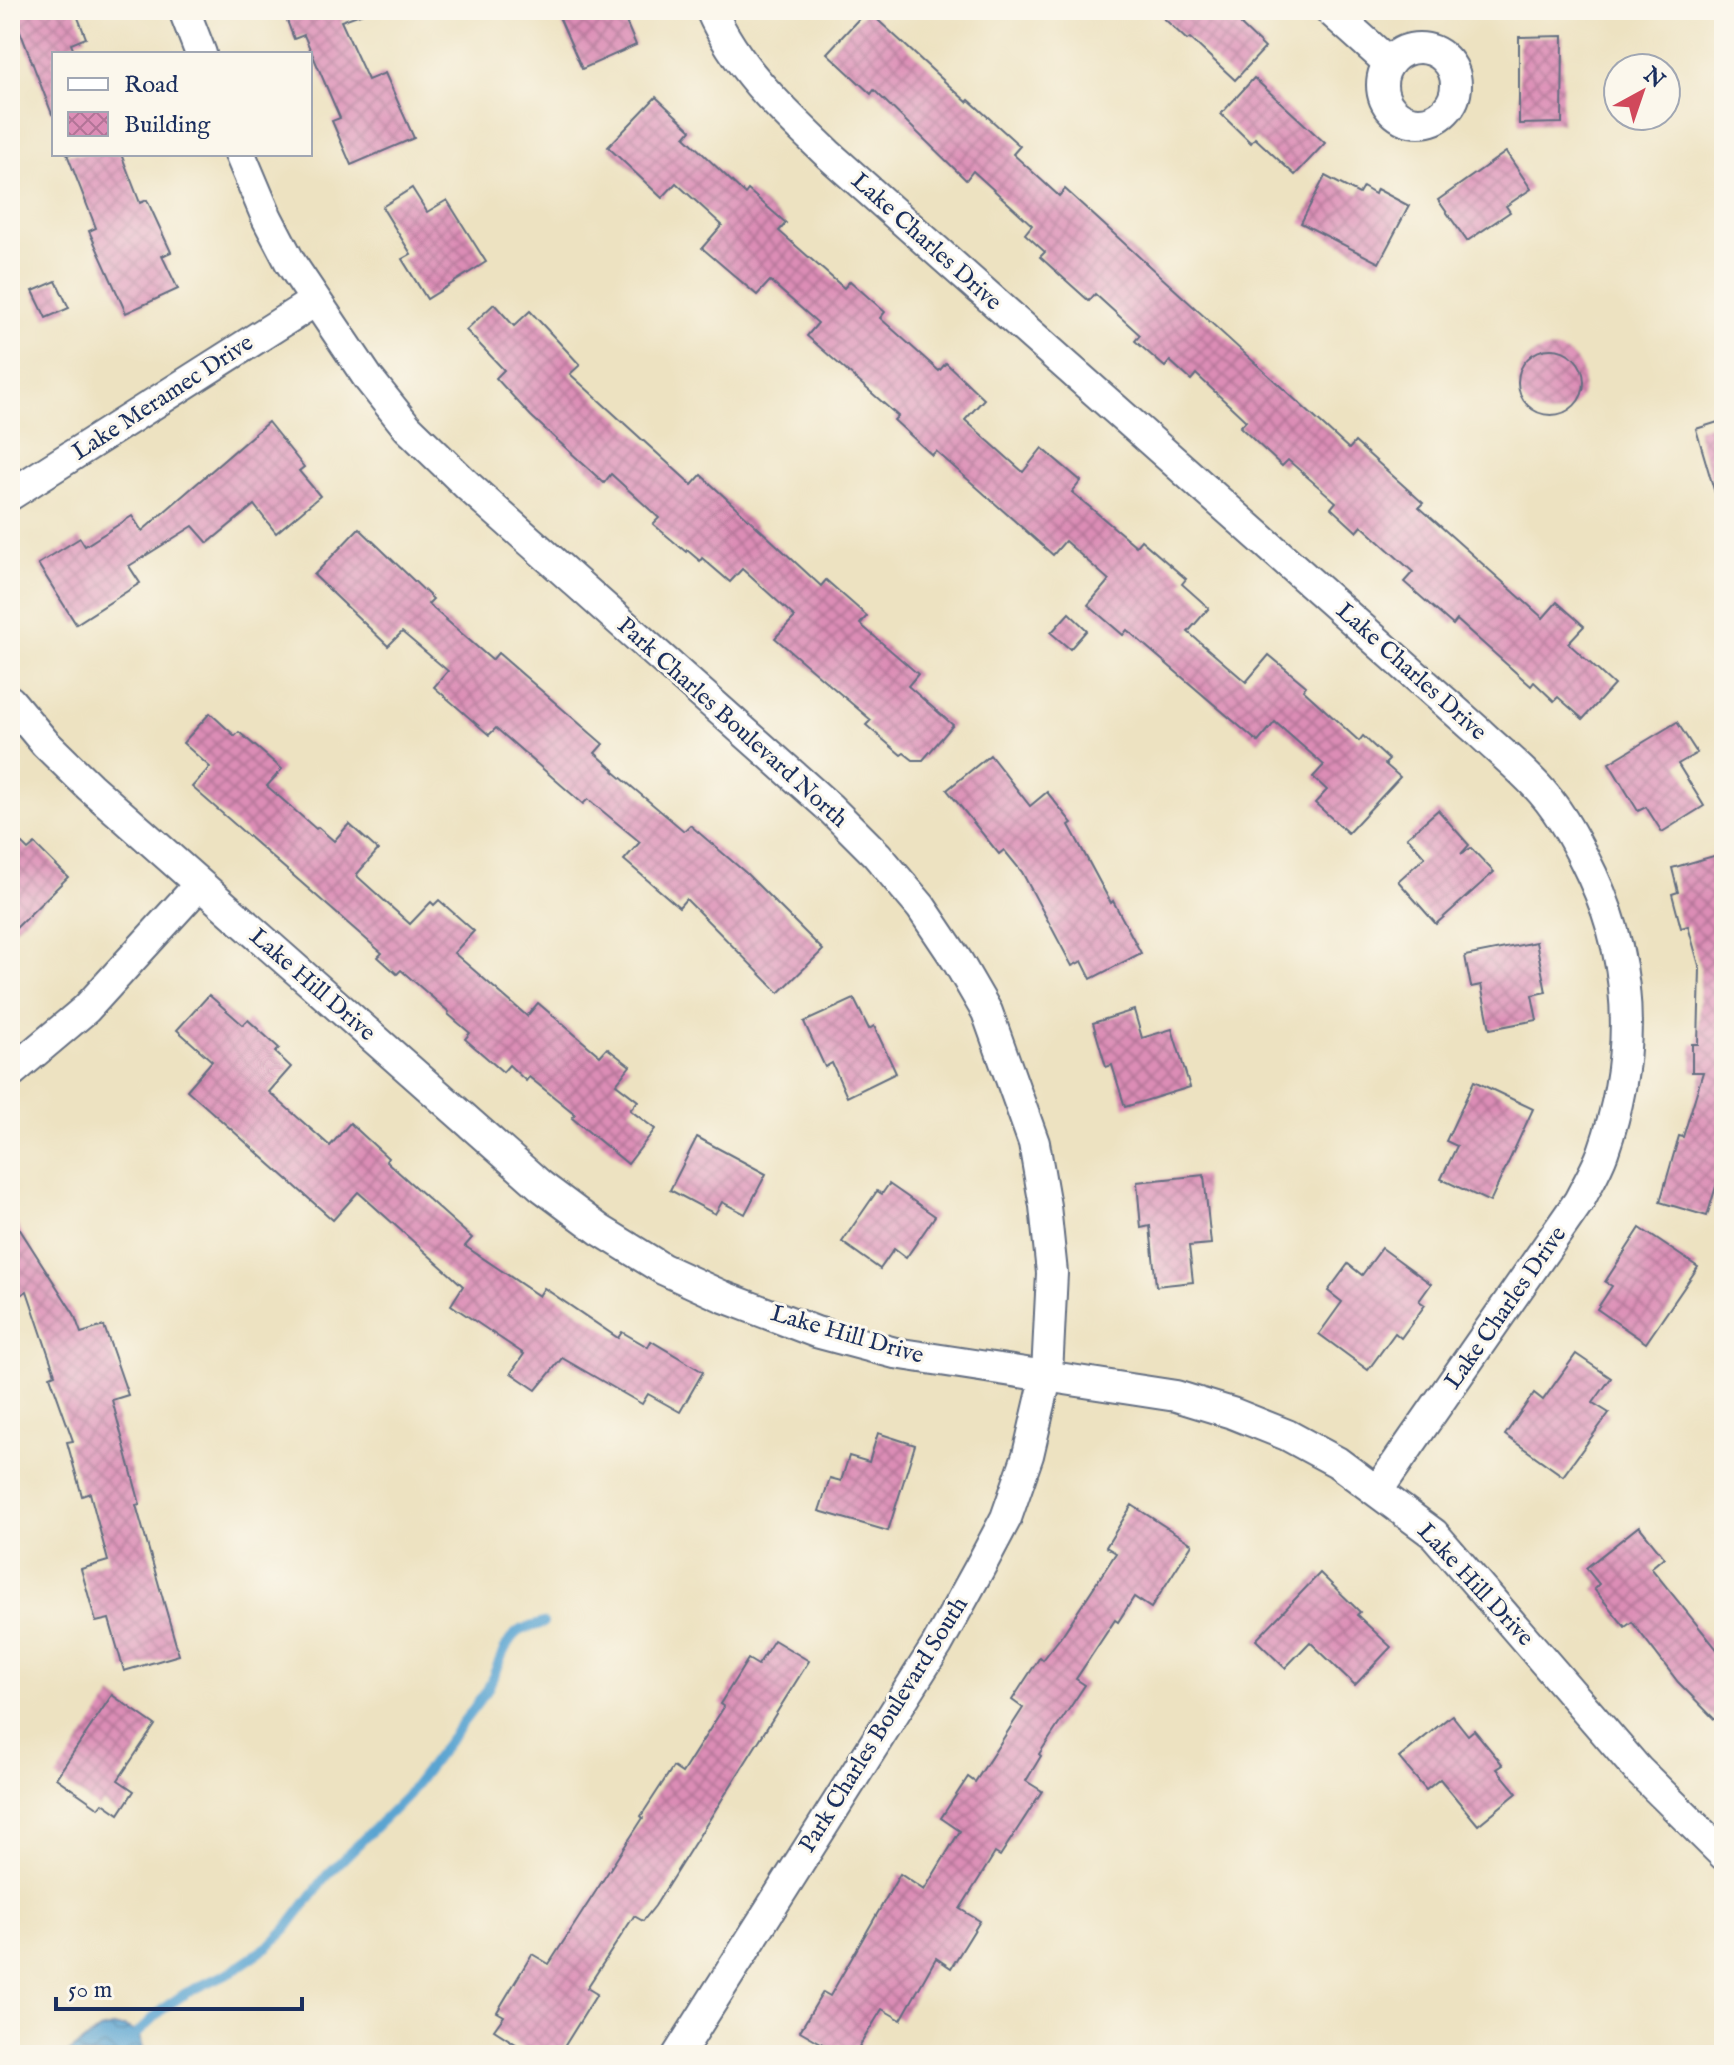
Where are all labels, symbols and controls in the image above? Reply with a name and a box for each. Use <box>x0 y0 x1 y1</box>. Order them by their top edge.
legend <box>52 52 312 156</box>
north arrow <box>1602 52 1682 132</box>
text: N <box>1637 61 1670 95</box>
text: Road <box>124 70 178 101</box>
text: Building <box>124 110 211 141</box>
street label: Lake Charles Drive <box>844 166 1008 318</box>
street label: Lake Meramec Drive <box>67 328 259 468</box>
street label: Lake Charles Drive <box>1329 596 1493 748</box>
street label: Park Charles Boulevard North <box>610 611 854 835</box>
street label: Lake Hill Drive <box>242 922 382 1048</box>
street label: Lake Charles Drive <box>1438 1220 1574 1396</box>
street label: Lake Hill Drive <box>767 1298 927 1372</box>
street label: Lake Hill Drive <box>1410 1517 1540 1653</box>
street label: Park Charles Boulevard South <box>792 1591 976 1859</box>
scale bar <box>56 1961 302 2011</box>
text: 50 m <box>68 1975 112 2006</box>

